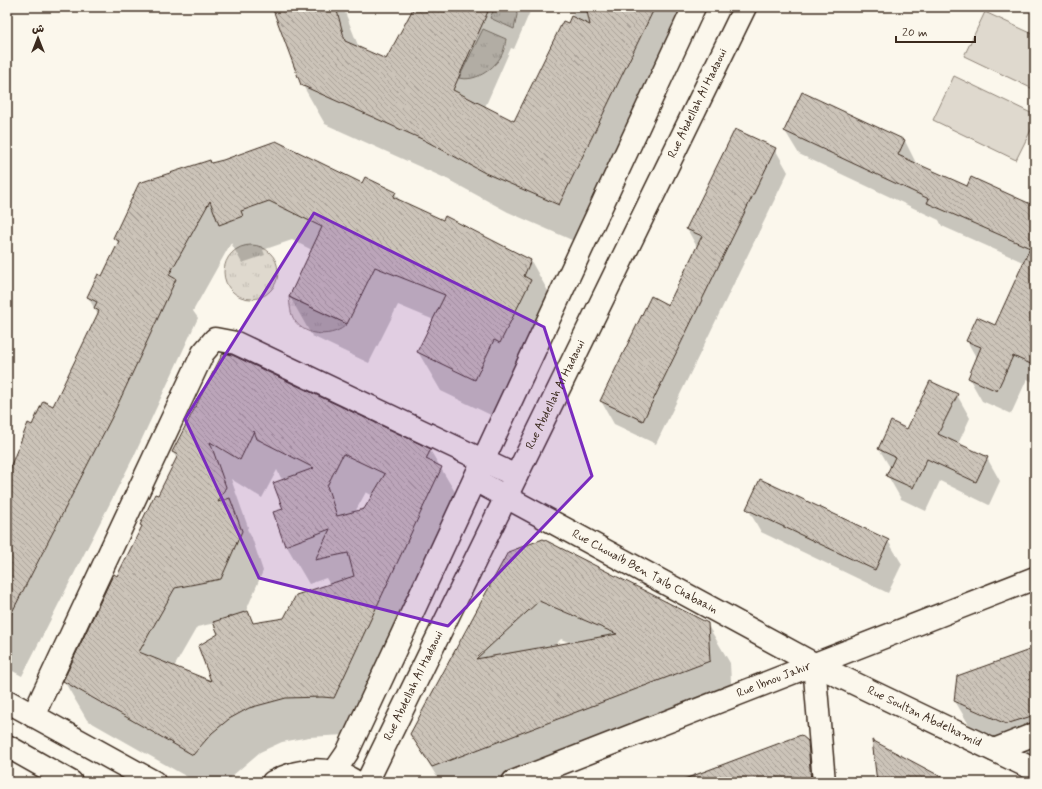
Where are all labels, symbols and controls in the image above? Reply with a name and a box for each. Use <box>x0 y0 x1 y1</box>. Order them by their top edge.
north arrow <box>18 18 58 58</box>
scale bar <box>896 18 975 44</box>
text: ش <box>32 22 44 36</box>
text: 20 m <box>902 25 928 41</box>
street label: Rue Abdellah Al Hadaoui <box>664 46 732 161</box>
street label: Rue Abdellah Al Hadaoui <box>522 337 589 452</box>
street label: Rue Chouaib Ben Taib Chabaain <box>569 526 720 618</box>
street label: Rue Abdellah Al Hadaoui <box>380 628 447 743</box>
street label: Rue Ibnou Jahir <box>734 658 814 702</box>
street label: Rue Soultan Abdelhamid <box>864 683 984 751</box>

